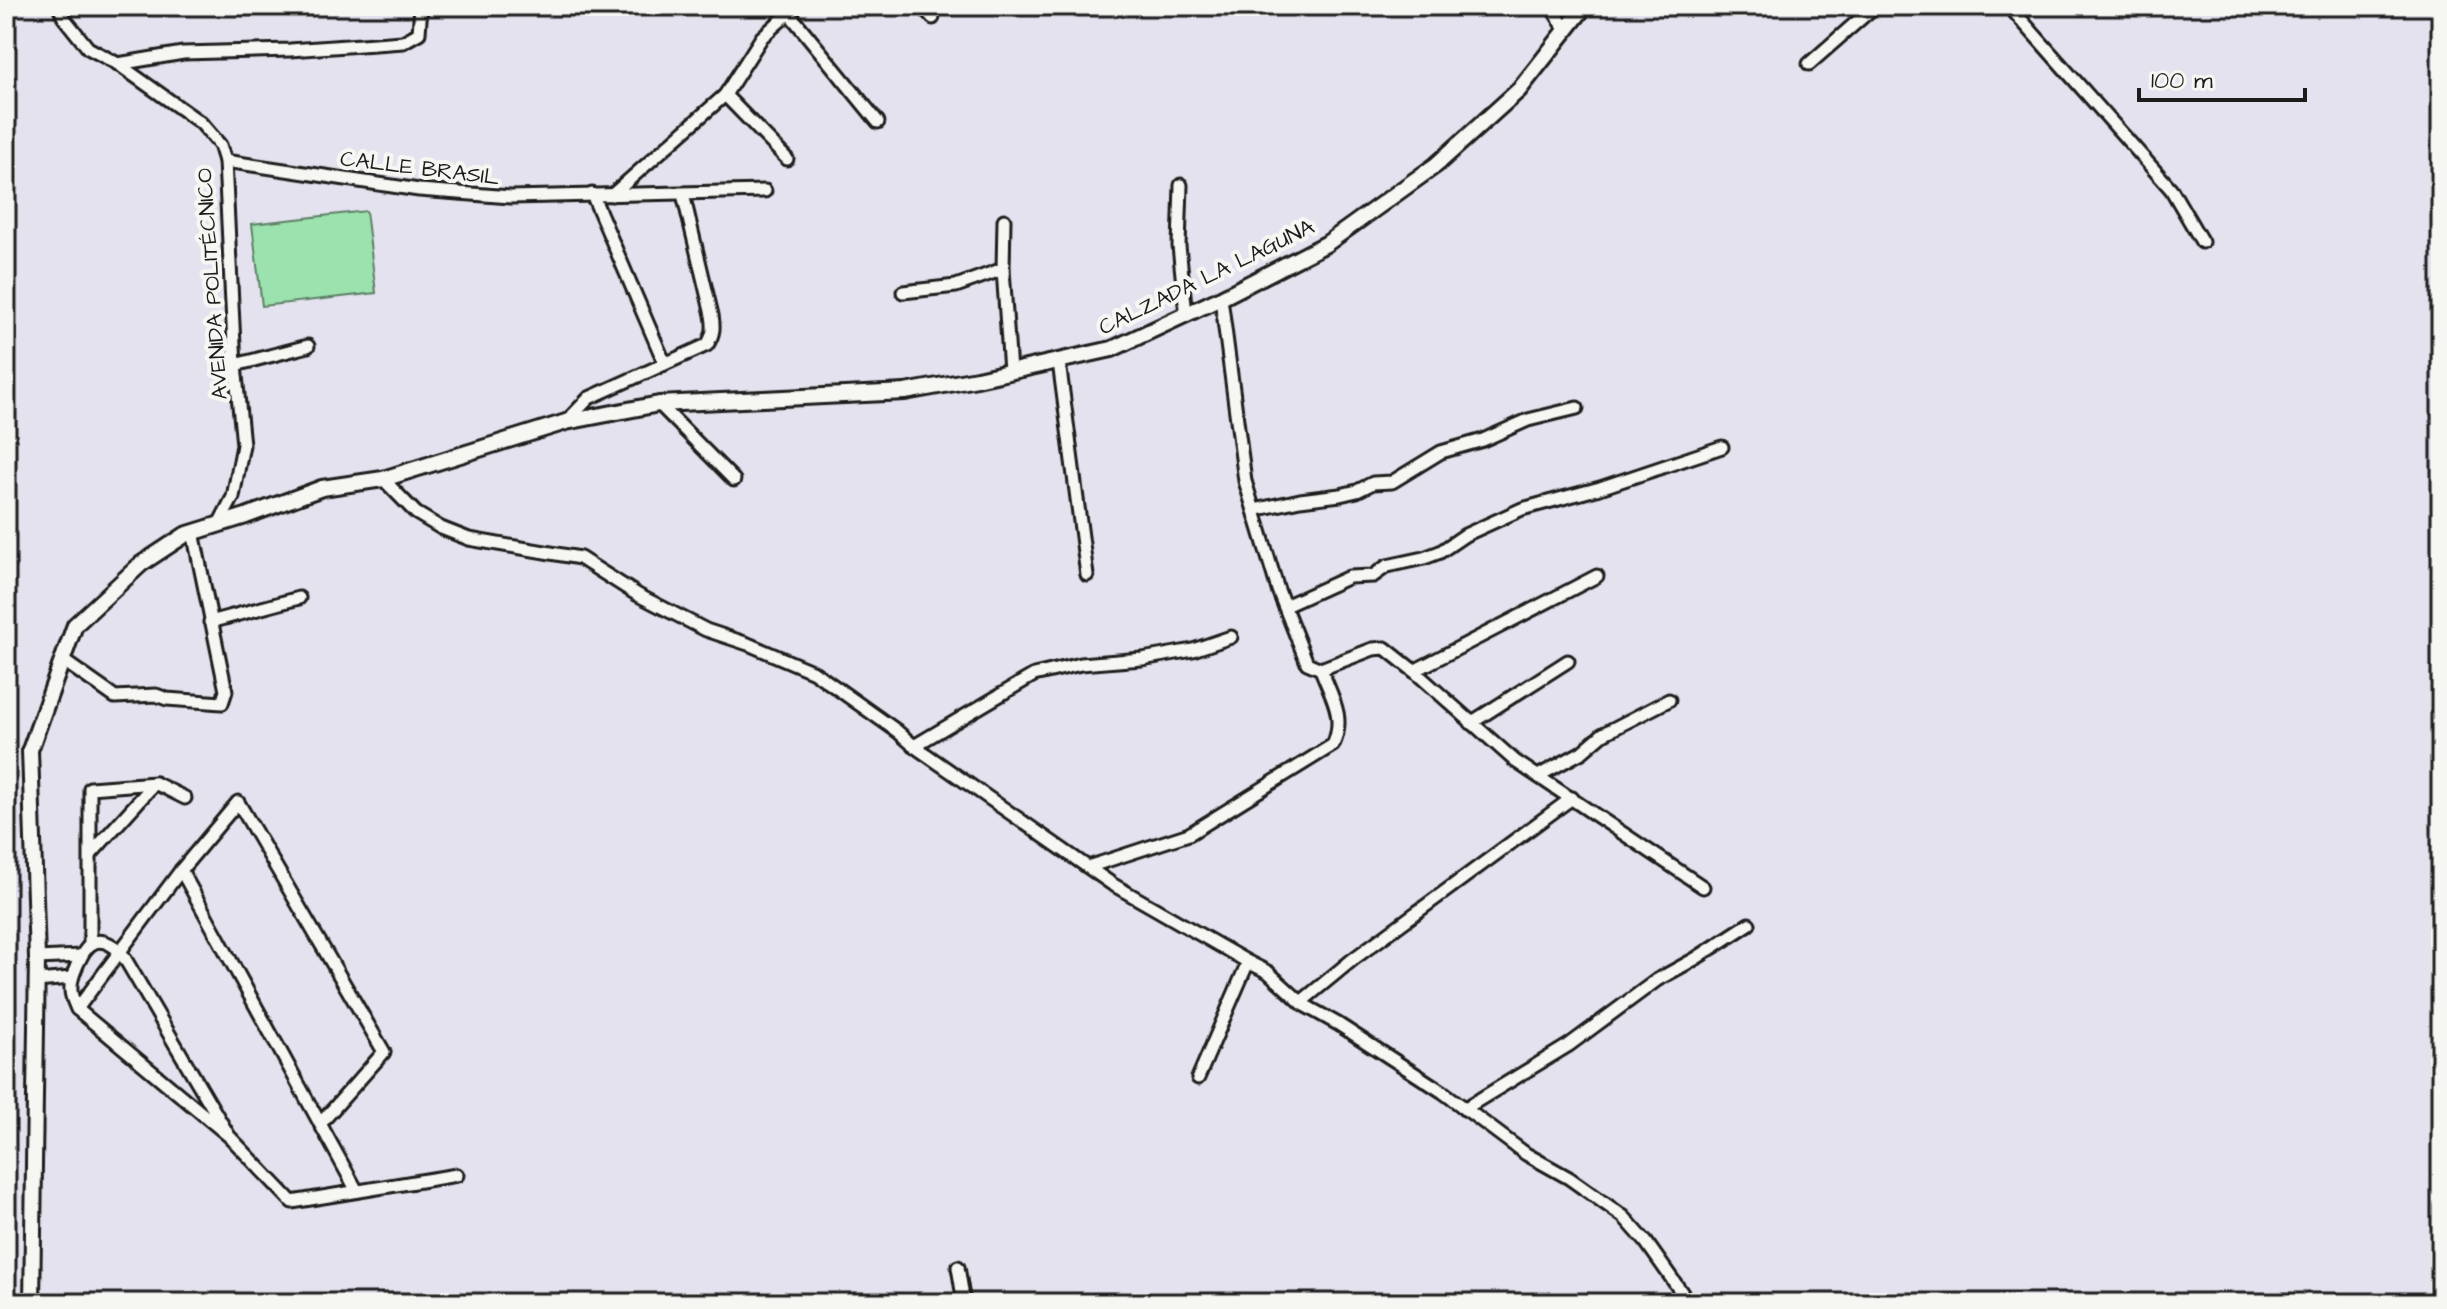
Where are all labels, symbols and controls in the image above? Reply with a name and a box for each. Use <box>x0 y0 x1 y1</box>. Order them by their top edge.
scale bar <box>2139 52 2305 102</box>
text: 100 m <box>2151 64 2213 98</box>
street label: CALLE BRASIL <box>338 143 501 194</box>
street label: AVENIDA POLITÉCNICO <box>189 167 236 401</box>
street label: CALZADA LA LAGUNA <box>1094 212 1320 343</box>

